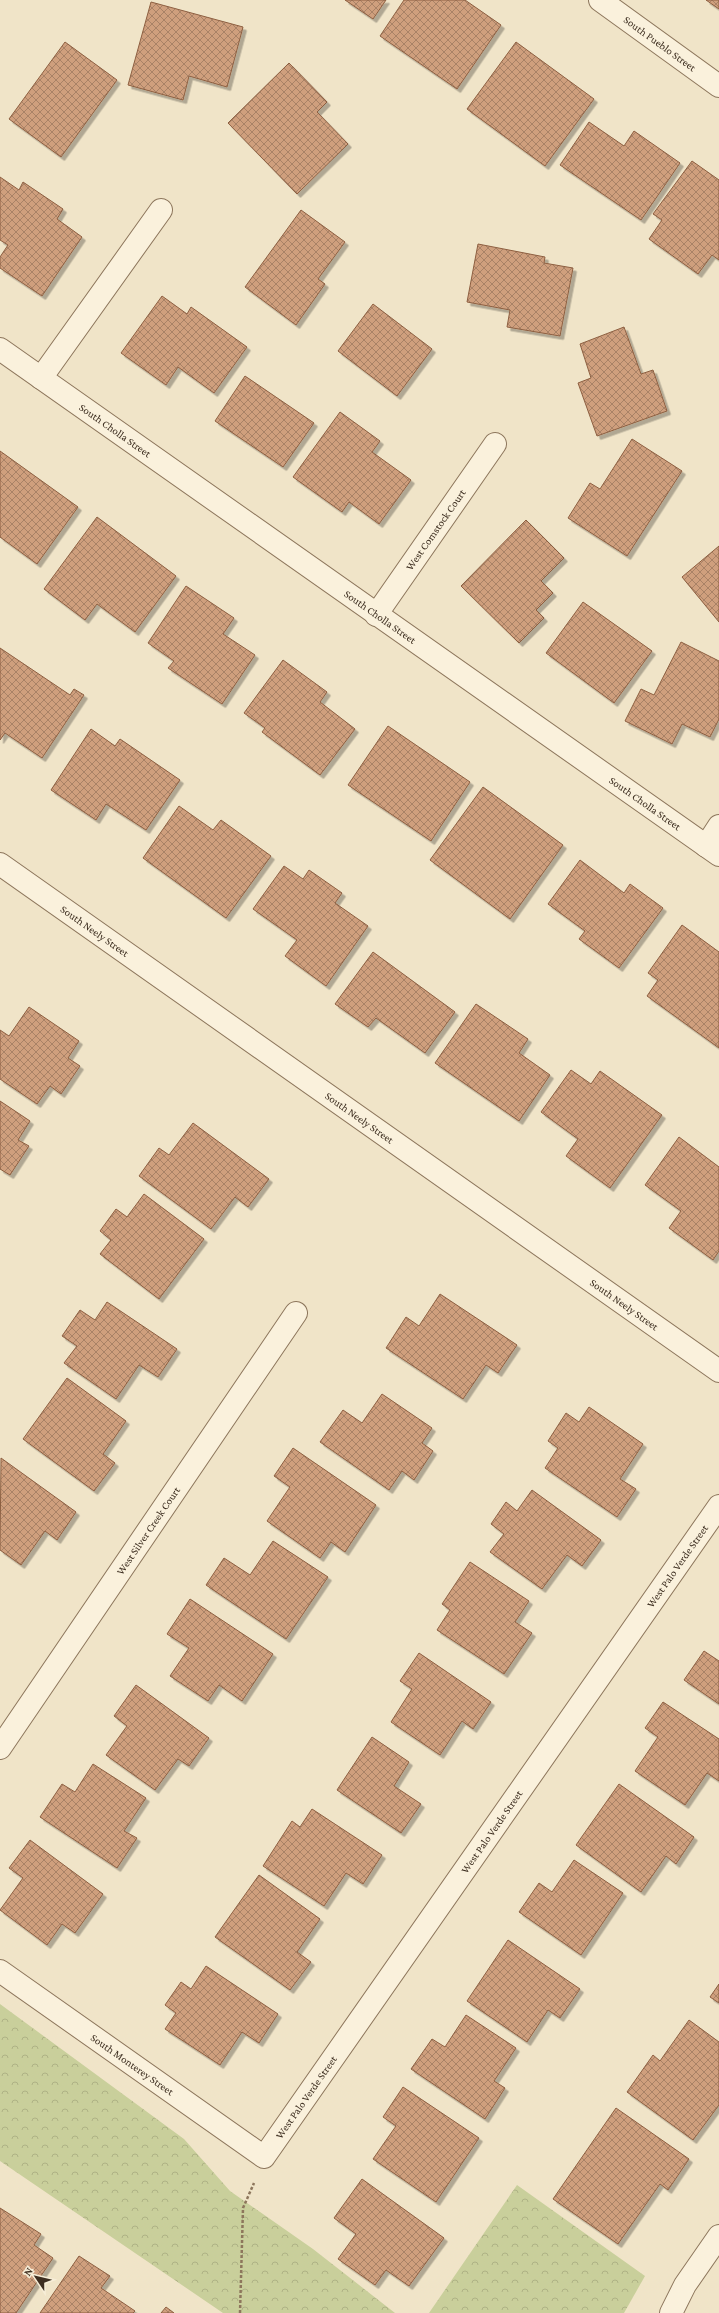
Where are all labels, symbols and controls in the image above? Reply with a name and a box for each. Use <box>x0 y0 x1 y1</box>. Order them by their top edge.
street label: South Pueblo Street <box>622 13 699 74</box>
street label: South Cholla Street <box>77 401 154 460</box>
street label: West Comstock Court <box>403 487 468 572</box>
street label: South Cholla Street <box>342 587 419 646</box>
street label: South Cholla Street <box>607 774 684 833</box>
street label: South Neely Street <box>58 903 132 959</box>
street label: South Neely Street <box>323 1089 396 1146</box>
street label: South Neely Street <box>588 1276 661 1333</box>
street label: West Silver Creek Court <box>114 1484 182 1577</box>
street label: West Palo Verde Street <box>644 1522 710 1610</box>
street label: West Palo Verde Street <box>458 1788 525 1875</box>
street label: South Monterey Street <box>89 2031 176 2098</box>
street label: West Palo Verde Street <box>273 2053 339 2141</box>
north arrow <box>16 2257 56 2297</box>
text: N <box>21 2264 35 2278</box>

